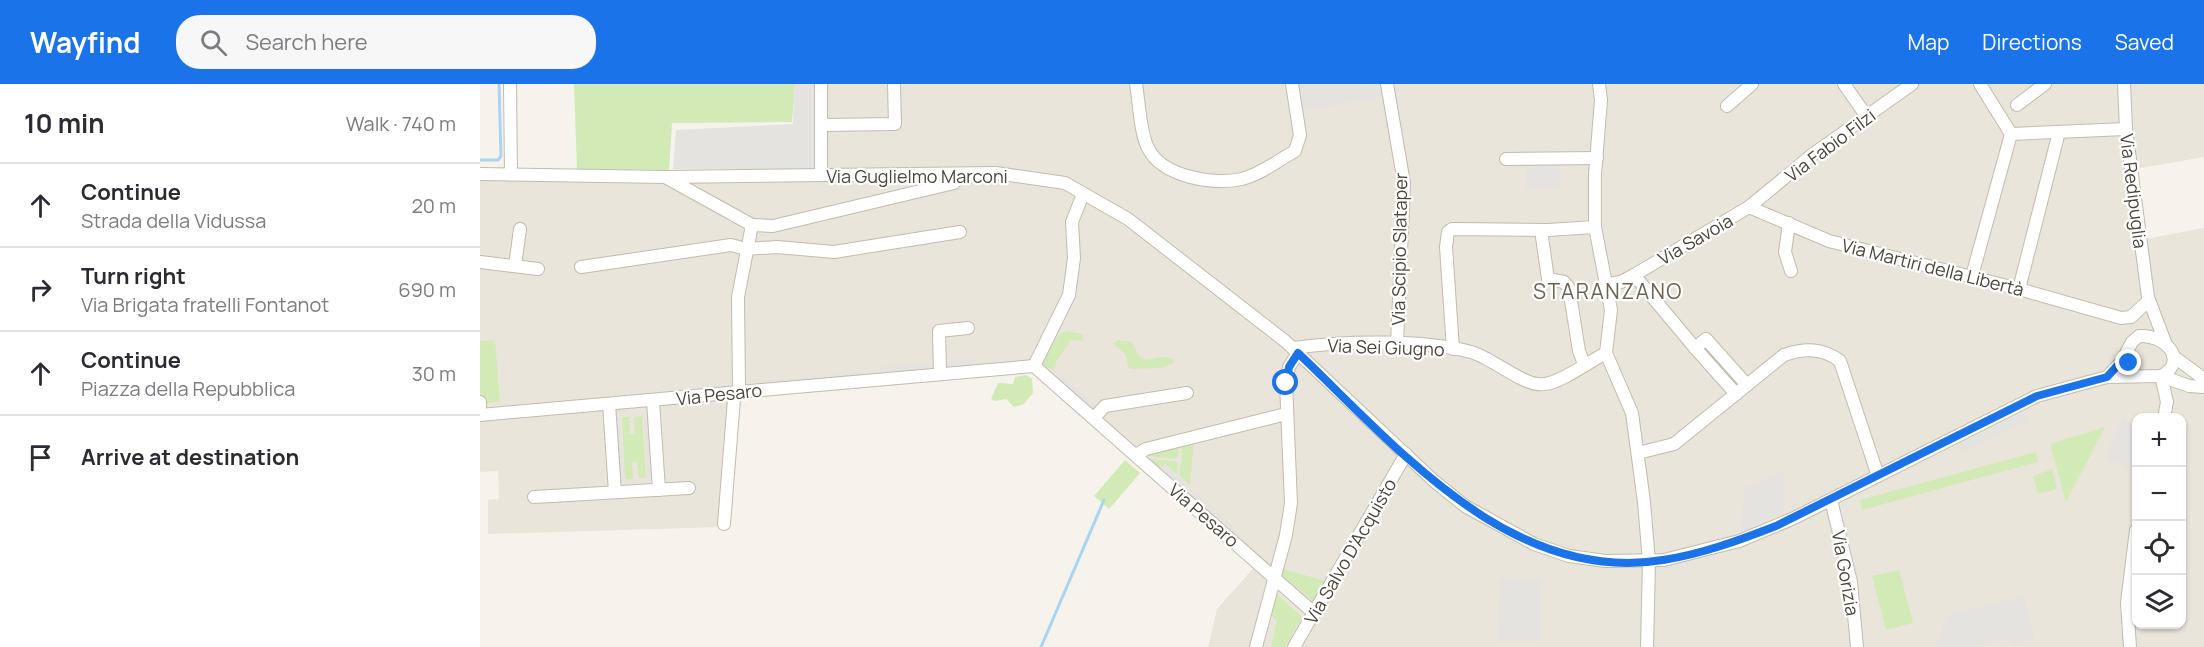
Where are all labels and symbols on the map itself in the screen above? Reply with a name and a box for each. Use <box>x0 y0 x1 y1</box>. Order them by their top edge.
street label: Via Fabio Filzi <box>1780 103 1880 187</box>
street label: Via Redipuglia <box>2115 132 2153 250</box>
street label: Via Guglielmo Marconi <box>826 164 1008 188</box>
street label: Via Scipio Slataper <box>1386 172 1412 325</box>
street label: Via Savoia <box>1653 208 1737 270</box>
street label: Via Martiri della Libertà <box>1839 233 2027 301</box>
district label: STARANZANO <box>1533 277 1683 305</box>
street label: Via Sei Giugno <box>1327 333 1445 361</box>
route end <box>2115 349 2141 375</box>
route start <box>1272 369 1298 395</box>
street label: Via Pesaro <box>675 378 763 410</box>
street label: Via Salvo D'Acquisto <box>1299 474 1401 628</box>
street label: Via Pesaro <box>1164 478 1244 552</box>
street label: Via Gorizia <box>1827 529 1865 617</box>

